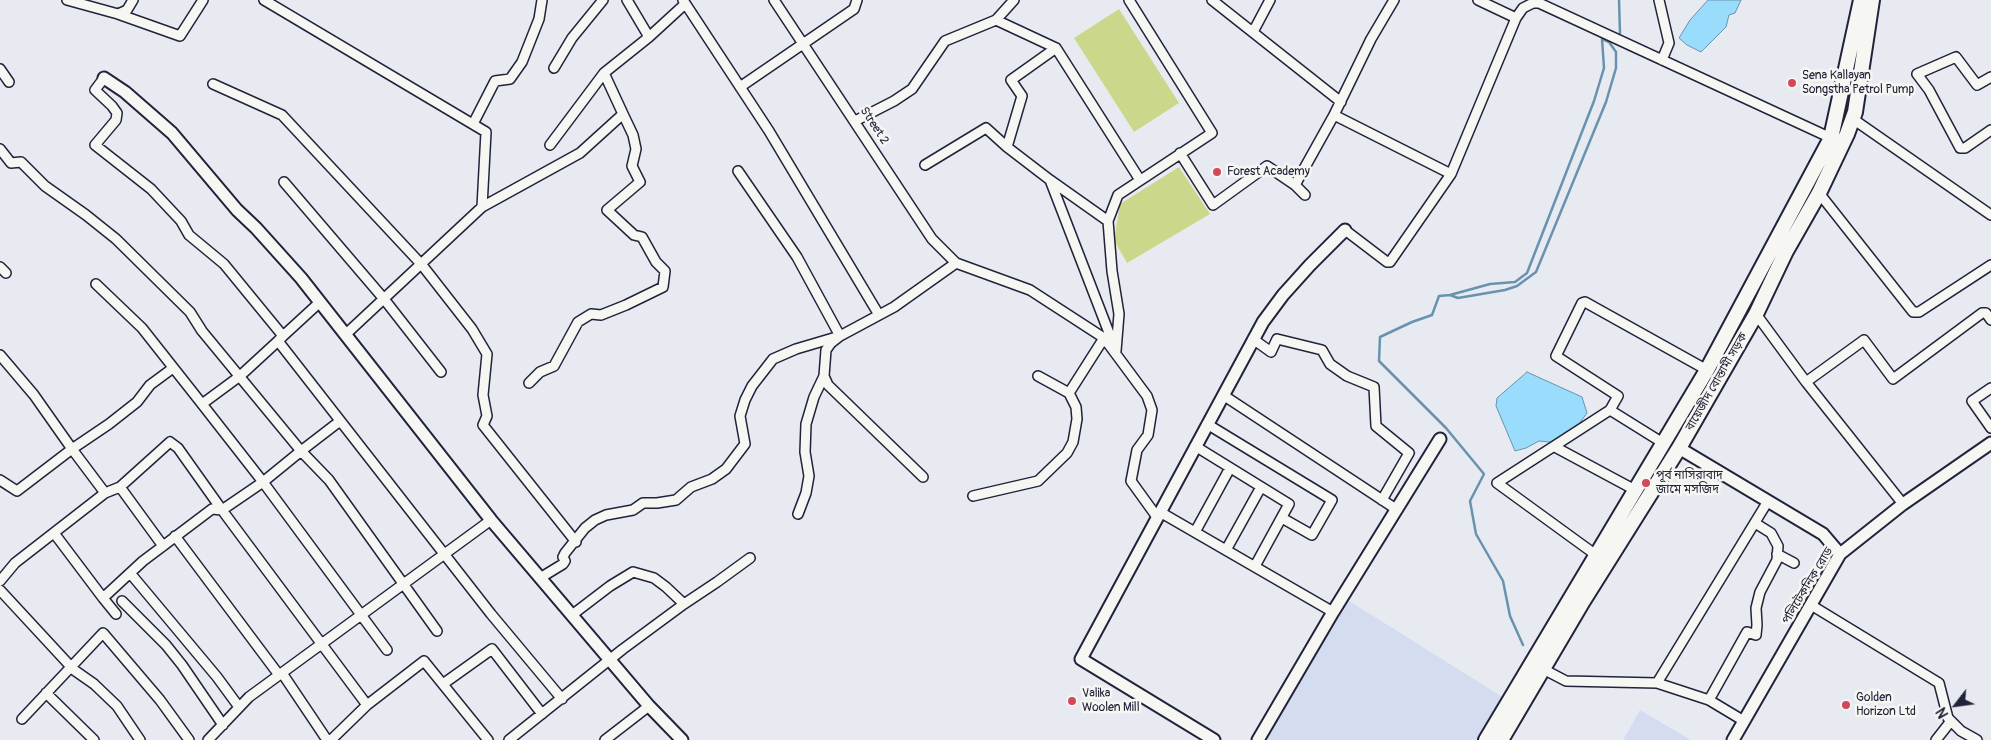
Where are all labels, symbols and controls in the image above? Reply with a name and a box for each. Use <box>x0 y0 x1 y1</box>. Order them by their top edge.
place label: Sena Kallayan Songstha Petrol Pump <box>1802 69 1914 97</box>
marker: Sena Kallayan Songstha Petrol Pump <box>1786 77 1798 89</box>
street label: Street 2 <box>857 105 891 147</box>
place label: Forest Academy <box>1227 165 1310 179</box>
marker: Forest Academy <box>1211 166 1223 178</box>
street label: বায়েজীদ বোস্তামী সড়ক <box>1683 330 1751 434</box>
place label: পূর্ব নাসিরাবাদ জামে মসজিদ <box>1656 469 1723 497</box>
marker: পূর্ব নাসিরাবাদ জামে মসজিদ <box>1640 477 1652 489</box>
street label: পলিটেকনিক রোড <box>1779 545 1837 627</box>
north arrow <box>1931 680 1981 730</box>
place label: Valika Woolen Mill <box>1082 687 1140 715</box>
place label: Golden Horizon Ltd <box>1856 691 1916 719</box>
marker: Valika Woolen Mill <box>1066 695 1078 707</box>
marker: Golden Horizon Ltd <box>1840 699 1852 711</box>
text: N <box>1933 704 1952 721</box>

